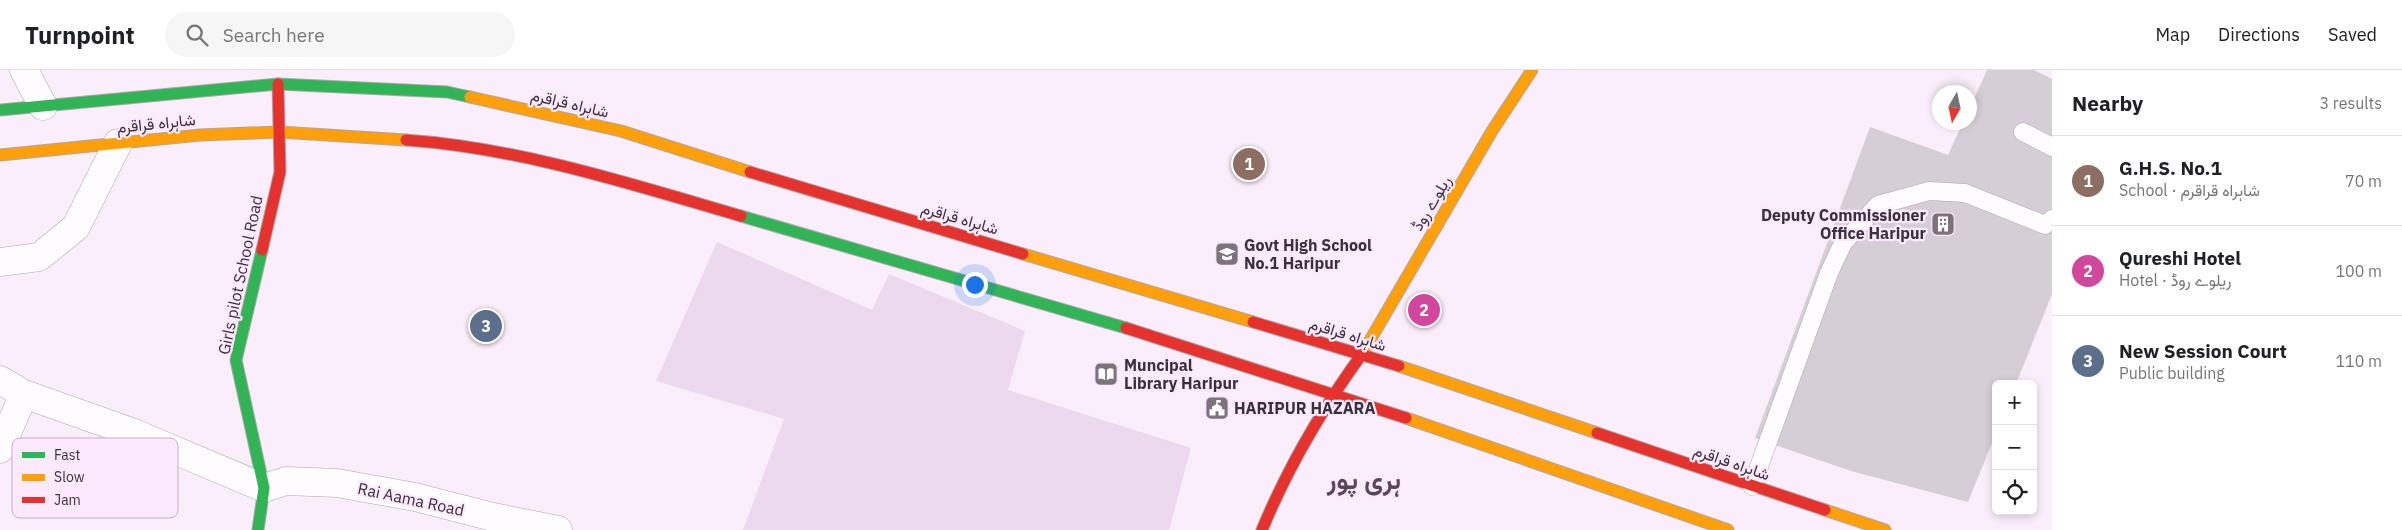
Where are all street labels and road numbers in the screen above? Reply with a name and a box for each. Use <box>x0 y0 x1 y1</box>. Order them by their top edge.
street label: شاہراہ قراقرم <box>529 84 611 123</box>
street label: شاہراہ قراقرم <box>116 109 197 138</box>
street label: ریلوے روڈ <box>1407 172 1456 235</box>
street label: Girls pilot School Road <box>213 194 267 356</box>
street label: شاہراہ قراقرم <box>919 197 1001 239</box>
street label: شاہراہ قراقرم <box>1307 313 1389 356</box>
street label: شاہراہ قراقرم <box>1691 440 1773 485</box>
street label: Rai Aama Road <box>356 478 466 520</box>

